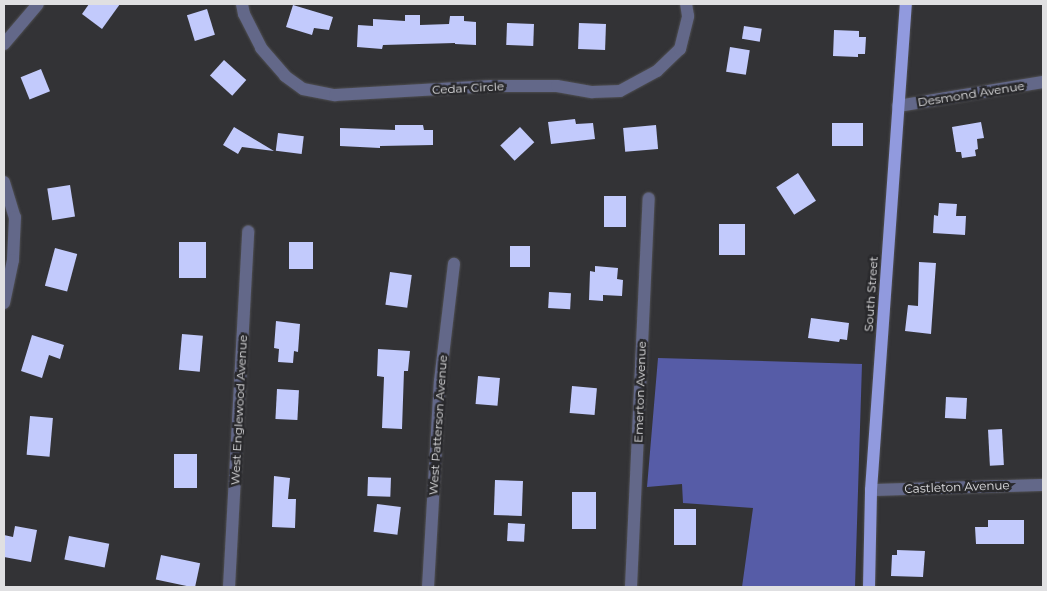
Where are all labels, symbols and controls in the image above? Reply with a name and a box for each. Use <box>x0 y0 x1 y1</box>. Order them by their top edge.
street label: Desmond Avenue <box>917 78 1025 110</box>
street label: Cedar Circle <box>432 79 504 97</box>
street label: South Street <box>861 256 881 332</box>
street label: West Englewood Avenue <box>228 334 250 486</box>
street label: Emerton Avenue <box>631 341 649 443</box>
street label: West Patterson Avenue <box>426 354 450 496</box>
street label: Castleton Avenue <box>904 478 1010 496</box>

